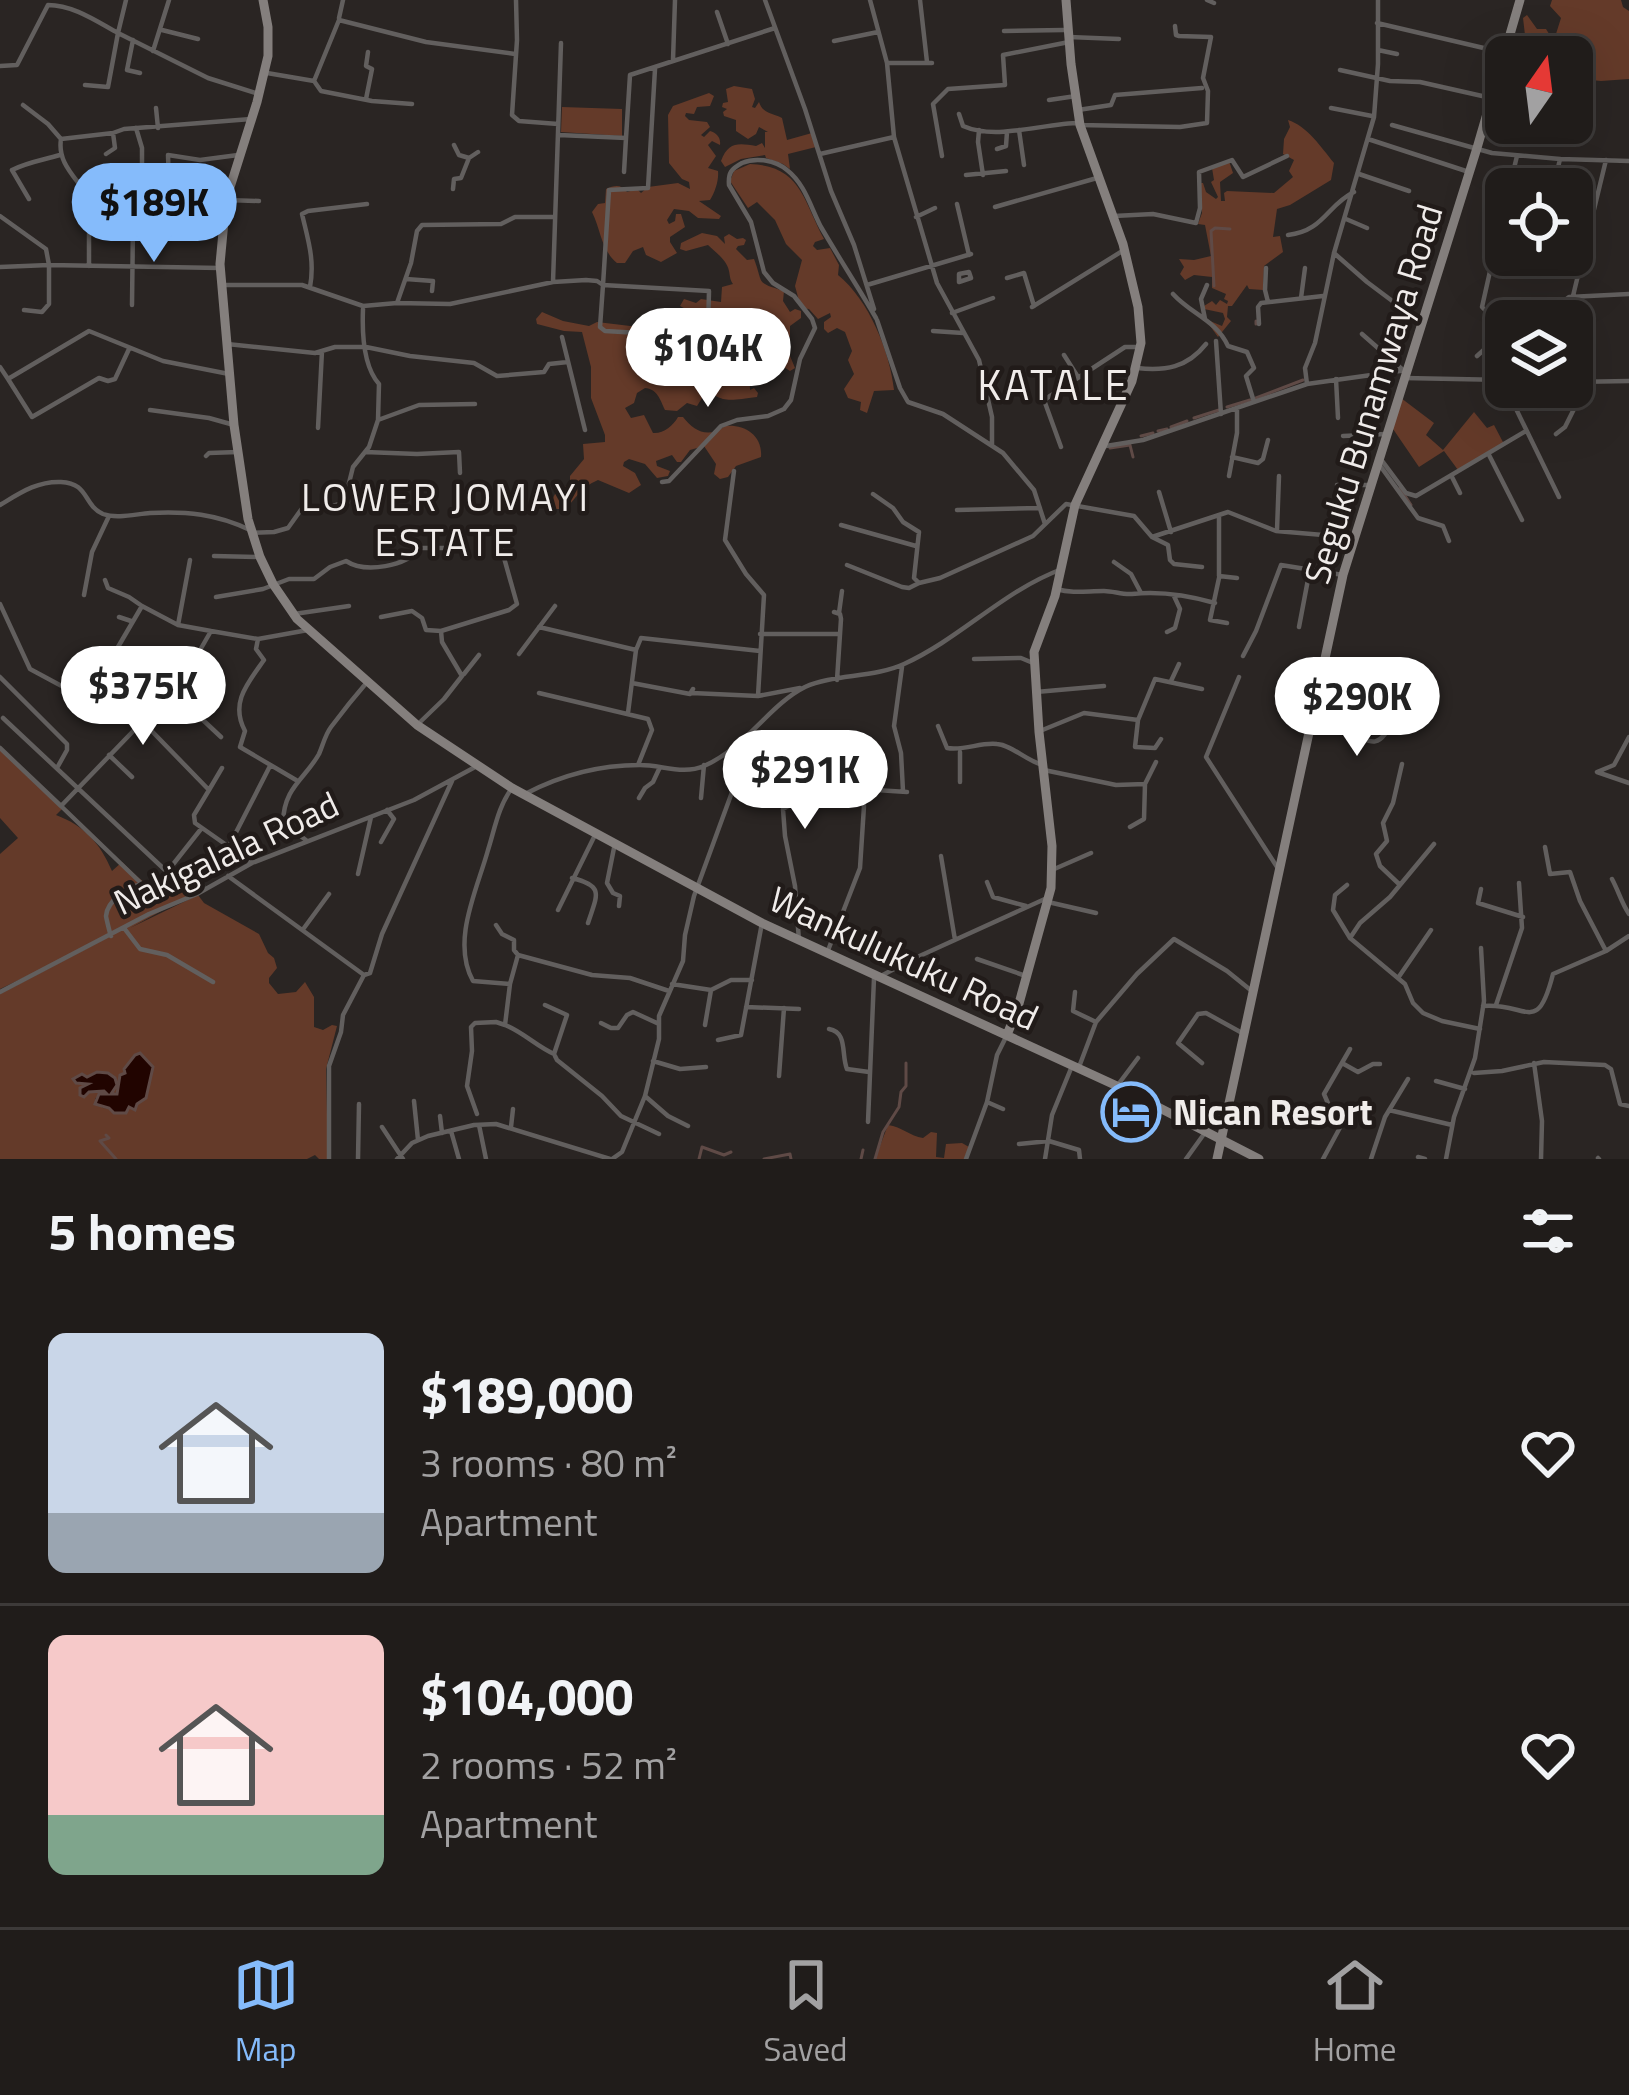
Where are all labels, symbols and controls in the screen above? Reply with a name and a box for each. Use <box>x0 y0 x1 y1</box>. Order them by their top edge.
north arrow <box>1485 36 1593 144</box>
map controls <box>1485 36 1593 408</box>
pin: $189K <box>70 163 238 265</box>
button: locate <box>1485 168 1593 276</box>
text: $189K <box>99 172 209 231</box>
street label: Seguku Bunamwaya Road <box>1289 197 1456 590</box>
button: layers <box>1485 300 1593 408</box>
pin: $104K <box>624 308 792 410</box>
text: $104K <box>653 317 763 376</box>
district label: KATALE <box>977 352 1131 416</box>
district label: LOWER JOMAYI ESTATE <box>301 467 591 571</box>
pin: $375K <box>59 646 227 748</box>
text: $375K <box>88 655 198 714</box>
pin: $290K <box>1273 657 1441 759</box>
text: $290K <box>1302 666 1412 725</box>
pin: $291K <box>721 730 889 832</box>
text: $291K <box>750 739 860 798</box>
street label: Nakigalala Road <box>104 776 347 929</box>
street label: Wankulukuku Road <box>761 871 1048 1044</box>
hotel icon: Nican Resort <box>1100 1081 1162 1143</box>
place label: Nican Resort <box>1173 1084 1373 1139</box>
text: 5 homes <box>48 1192 236 1270</box>
icon: filters <box>1515 1198 1581 1264</box>
text: $189,000 <box>420 1355 633 1433</box>
icon: home <box>144 1381 288 1525</box>
icon: heart <box>1515 1420 1581 1486</box>
text: 3 rooms · 80 m² <box>420 1433 677 1492</box>
text: Apartment <box>420 1492 597 1551</box>
text: $104,000 <box>420 1657 633 1735</box>
icon: home <box>144 1683 288 1827</box>
icon: heart <box>1515 1722 1581 1788</box>
text: 2 rooms · 52 m² <box>420 1735 677 1794</box>
text: Apartment <box>420 1794 597 1853</box>
tab: Map <box>233 1952 299 2074</box>
tab: Saved <box>764 1952 848 2074</box>
tab: Home <box>1313 1952 1396 2074</box>

